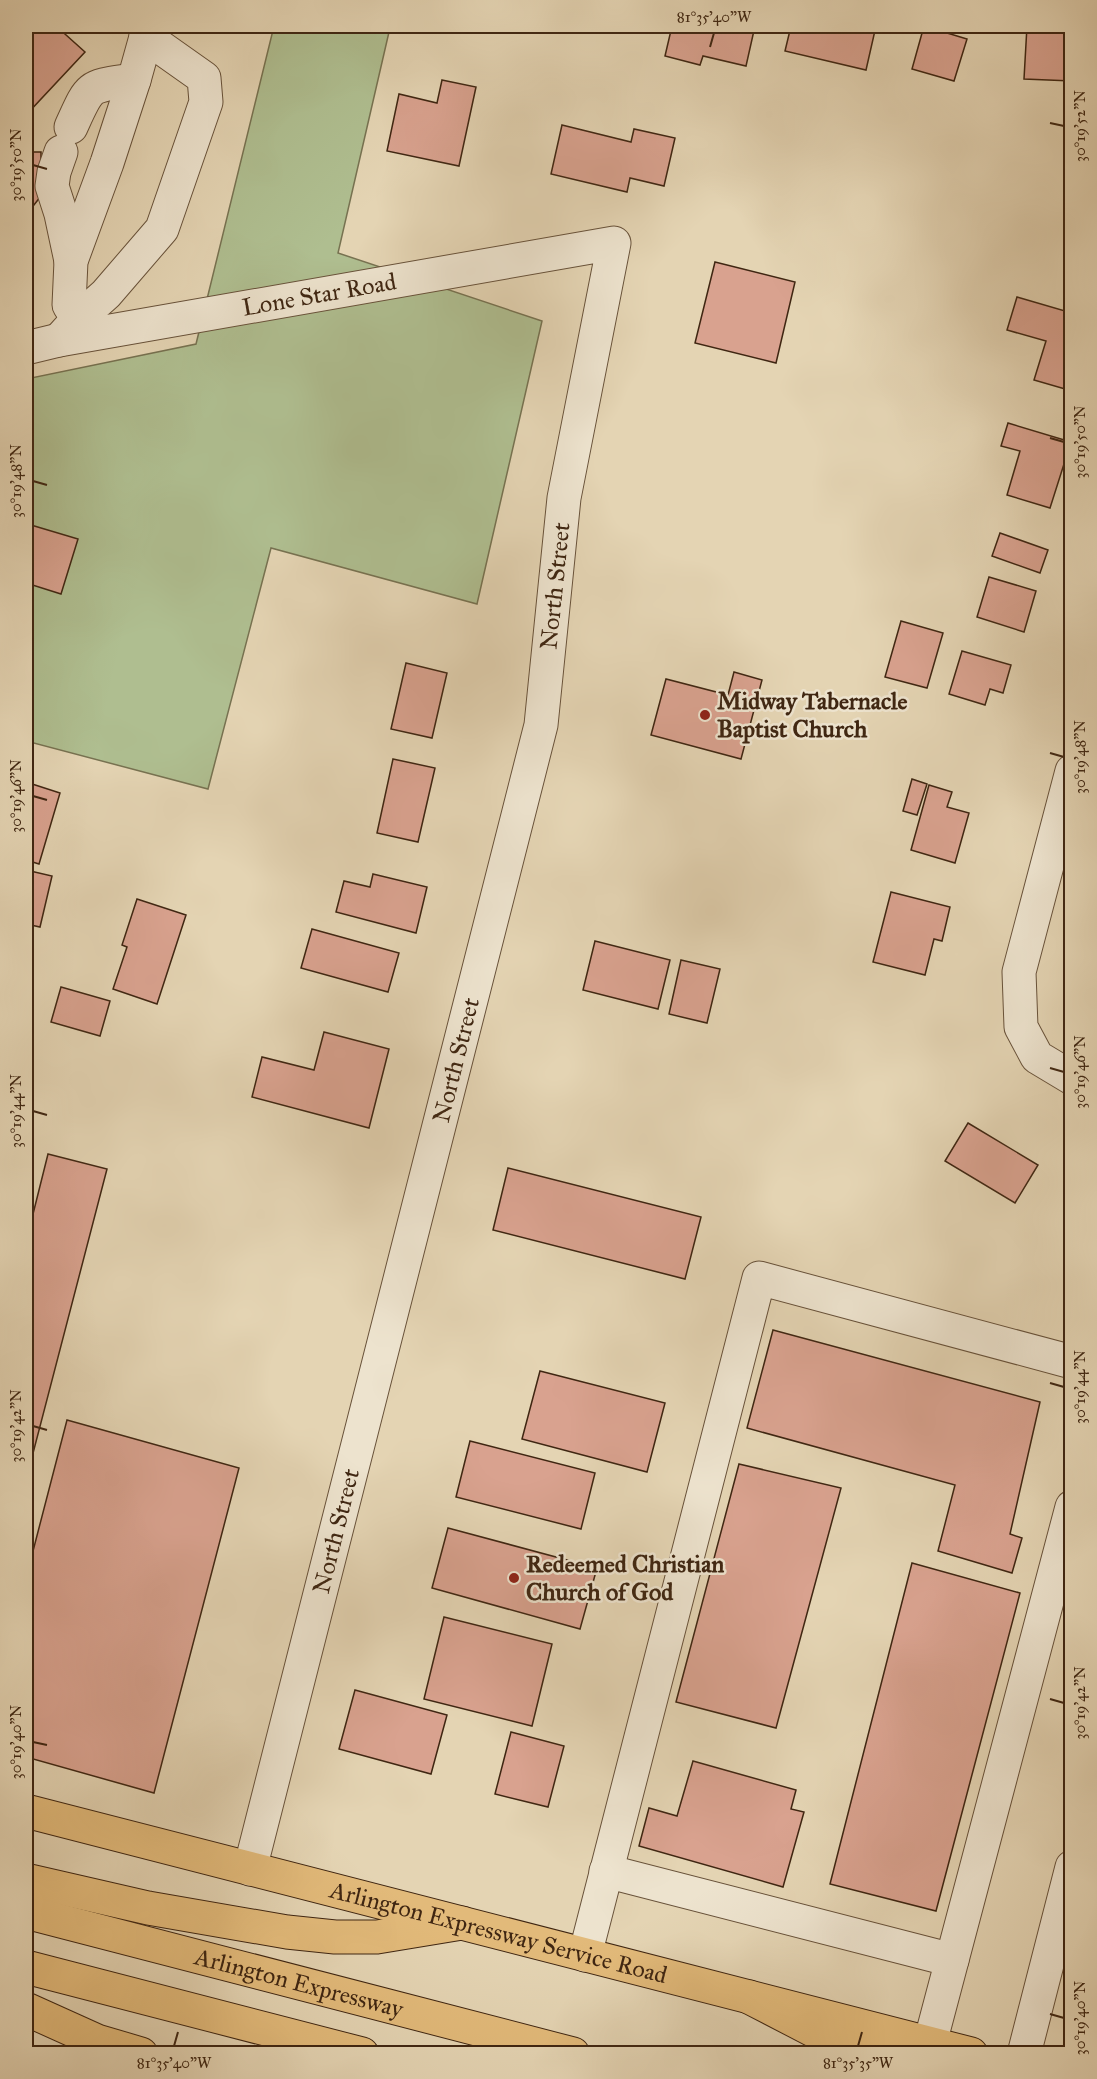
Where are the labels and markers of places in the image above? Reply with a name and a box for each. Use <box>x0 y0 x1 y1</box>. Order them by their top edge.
place label: Midway Tabernacle Baptist Church <box>717 686 908 744</box>
marker: Midway Tabernacle Baptist Church <box>698 708 712 722</box>
place label: Redeemed Christian Church of God <box>526 1549 724 1607</box>
marker: Redeemed Christian Church of God <box>507 1571 521 1585</box>

